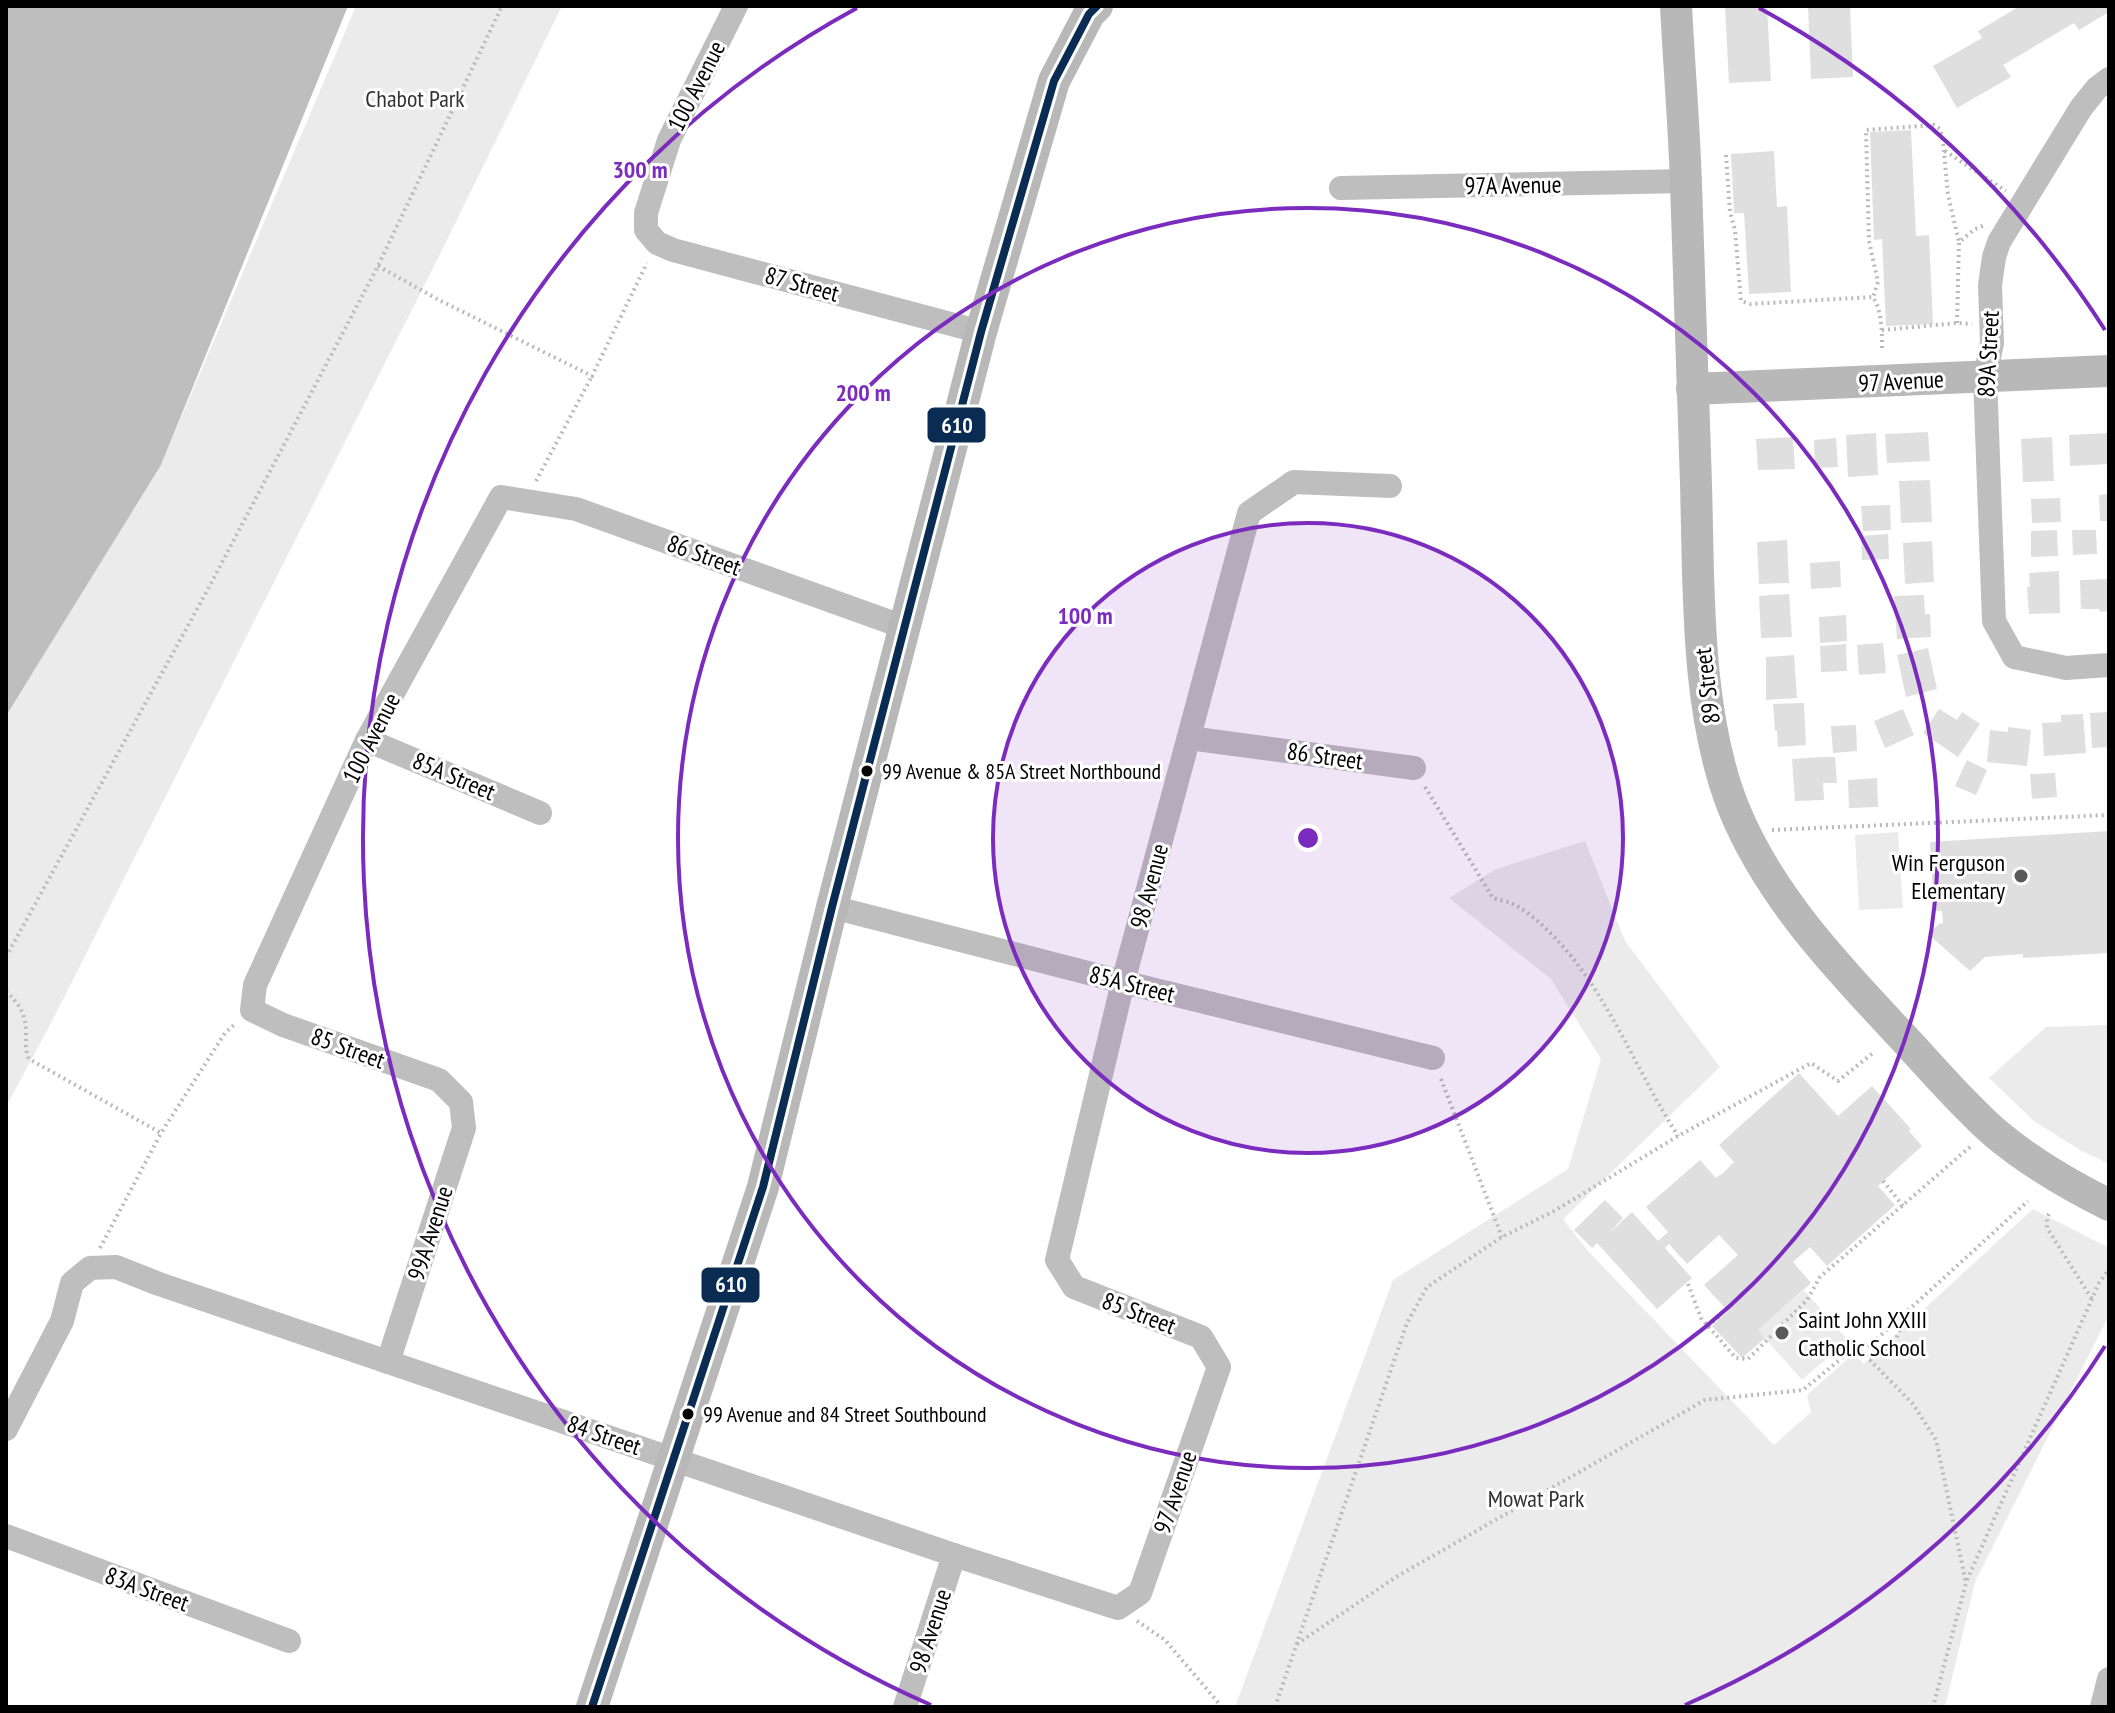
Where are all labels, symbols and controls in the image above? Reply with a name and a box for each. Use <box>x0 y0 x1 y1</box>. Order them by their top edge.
street label: 100 Avenue <box>660 36 732 136</box>
park label: Chabot Park <box>365 83 465 114</box>
text: 300 m <box>612 154 668 185</box>
street label: 97A Avenue <box>1464 169 1562 201</box>
street label: 87 Street <box>762 259 843 309</box>
street label: 89A Street <box>1970 309 2006 398</box>
street label: 97 Avenue <box>1857 363 1945 399</box>
text: 200 m <box>835 377 891 408</box>
line badge: 610 <box>926 406 987 444</box>
text: 610 <box>941 411 973 439</box>
street label: 86 Street <box>663 527 746 583</box>
text: 100 m <box>1057 600 1113 631</box>
street label: 89 Street <box>1687 646 1727 726</box>
street label: 100 Avenue <box>335 688 407 788</box>
street label: 86 Street <box>1285 735 1365 777</box>
street label: 85A Street <box>408 745 500 807</box>
place label: 99 Avenue & 85A Street Northbound <box>882 757 1161 785</box>
marker: 99 Avenue & 85A Street Northbound <box>859 763 875 779</box>
centre of rings <box>1294 824 1322 852</box>
street label: 98 Avenue <box>1123 840 1175 932</box>
place label: Win Ferguson Elementary <box>1892 847 2005 906</box>
marker: Win Ferguson Elementary <box>2012 867 2030 885</box>
street label: 85A Street <box>1086 958 1178 1010</box>
street label: 85 Street <box>307 1020 390 1076</box>
street label: 99A Avenue <box>400 1182 460 1284</box>
line badge: 610 <box>700 1266 761 1304</box>
text: 610 <box>715 1270 747 1298</box>
street label: 85 Street <box>1098 1285 1181 1341</box>
place label: Saint John XXIII Catholic School <box>1798 1304 1927 1363</box>
marker: Saint John XXIII Catholic School <box>1773 1324 1791 1342</box>
place label: 99 Avenue and 84 Street Southbound <box>703 1400 986 1428</box>
marker: 99 Avenue and 84 Street Southbound <box>680 1406 696 1422</box>
street label: 84 Street <box>563 1408 646 1462</box>
street label: 97 Avenue <box>1146 1446 1204 1538</box>
park label: Mowat Park <box>1488 1483 1585 1514</box>
street label: 83A Street <box>101 1560 194 1619</box>
street label: 98 Avenue <box>902 1585 958 1677</box>

